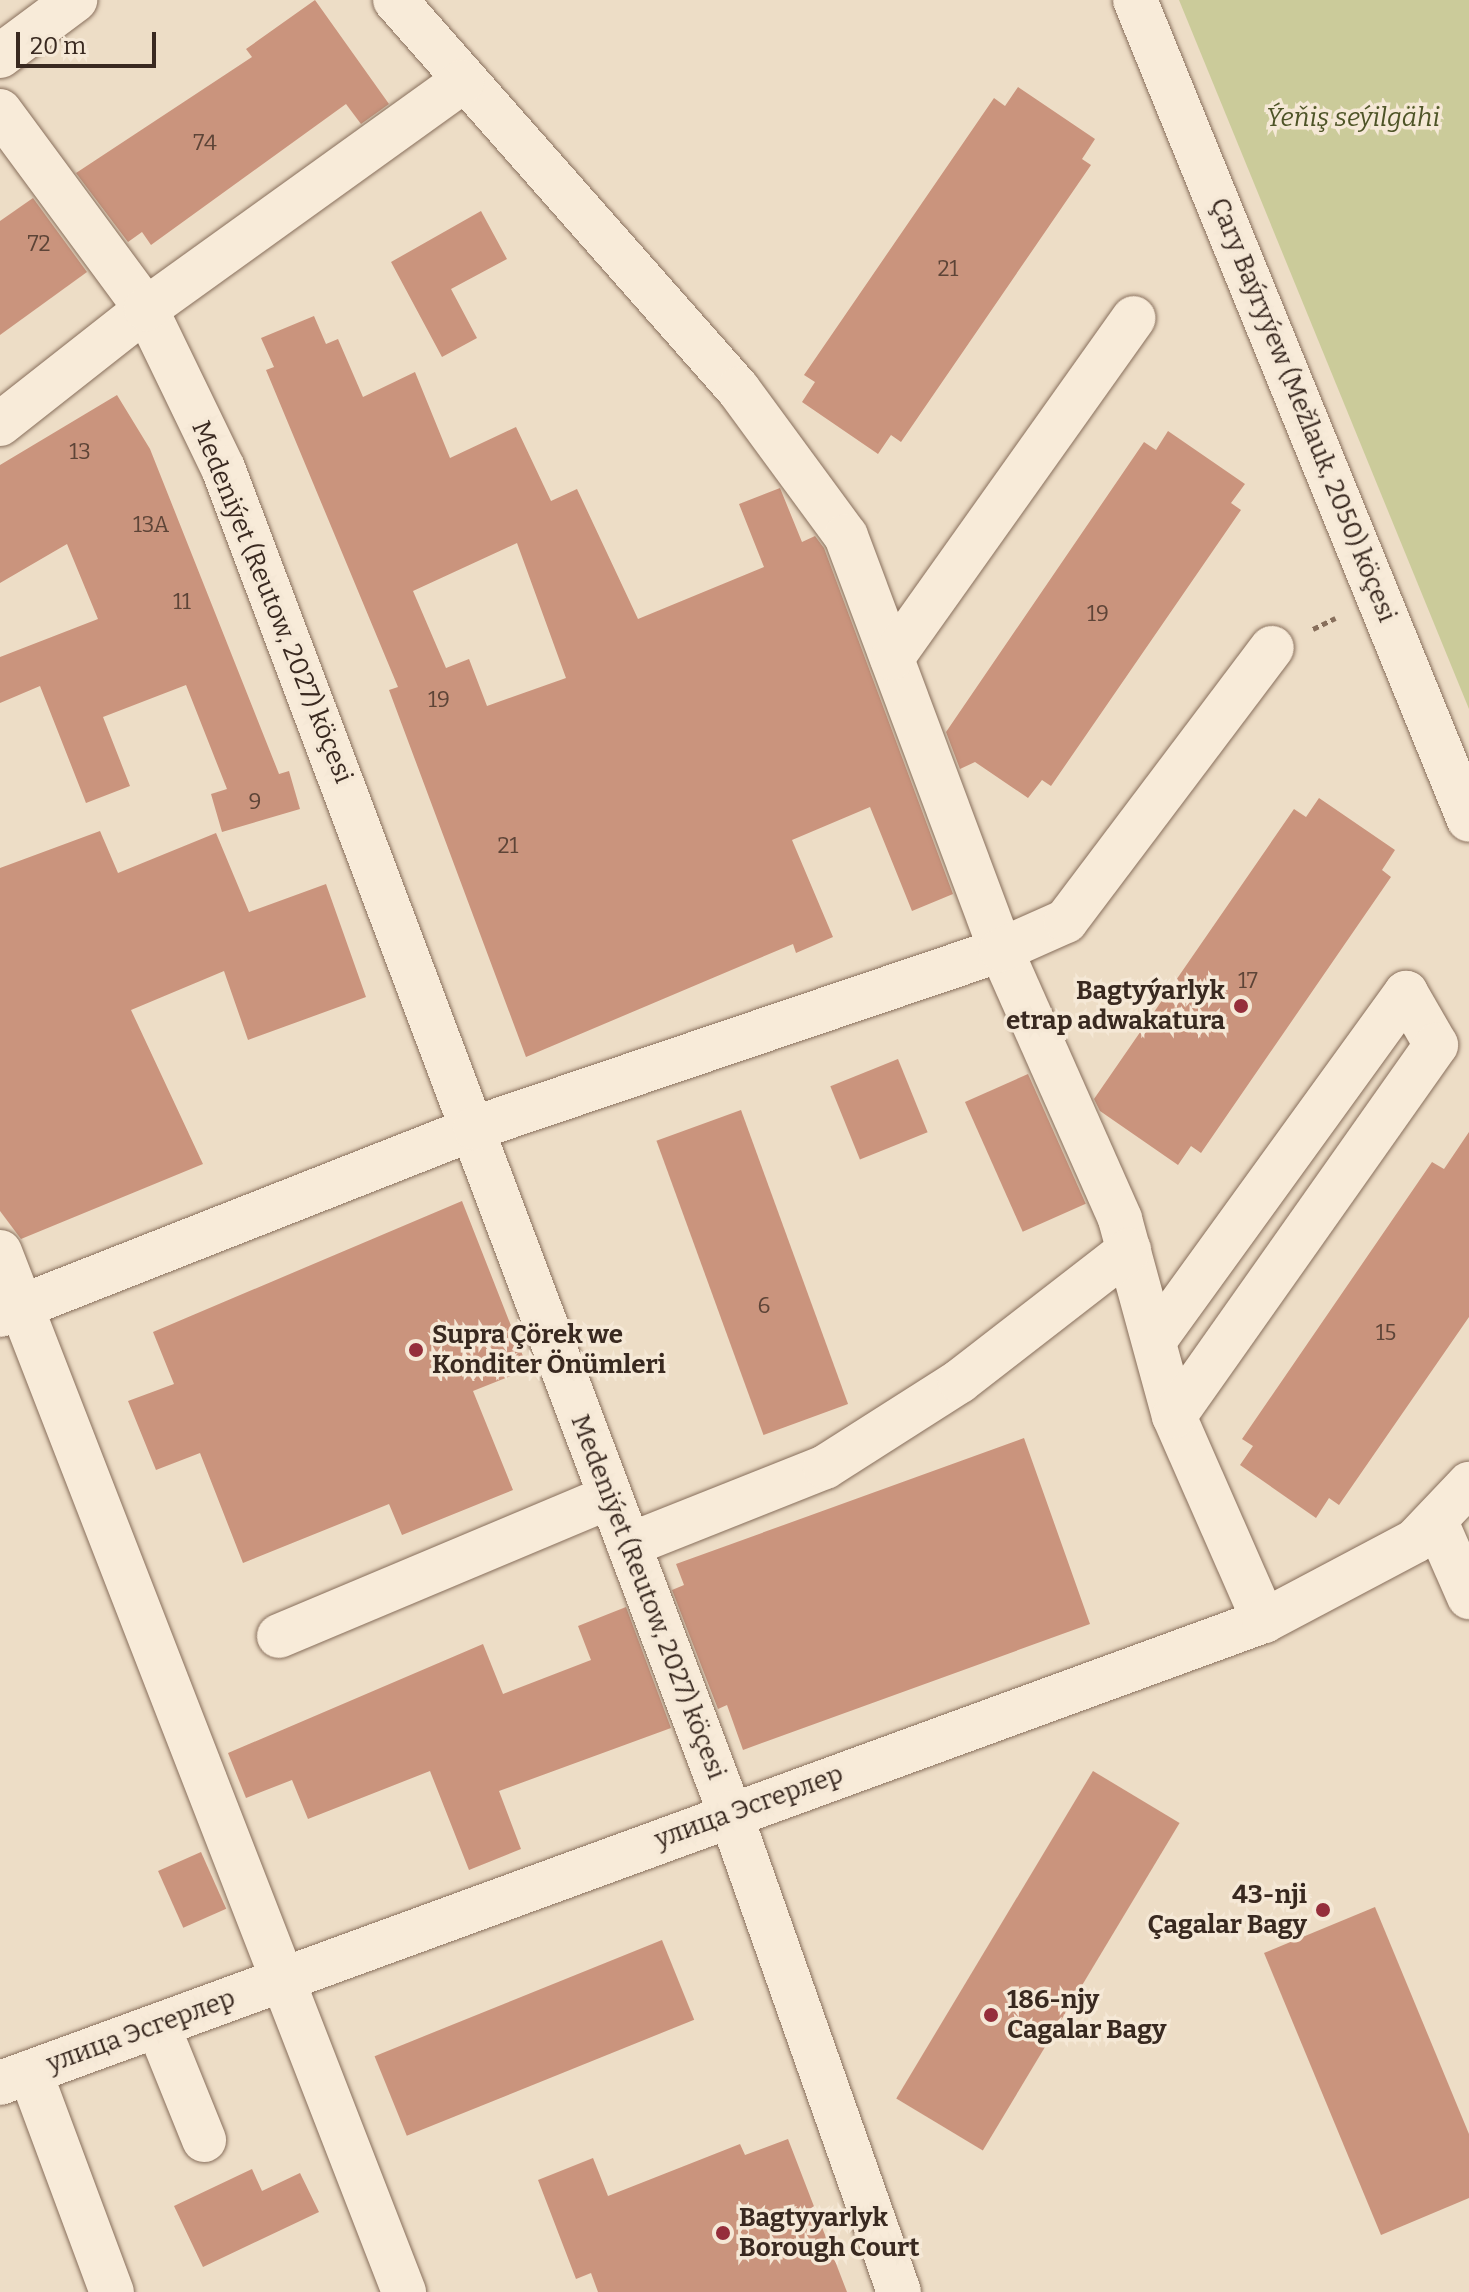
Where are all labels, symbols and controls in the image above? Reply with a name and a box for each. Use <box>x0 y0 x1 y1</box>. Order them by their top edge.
scale bar <box>20 16 160 66</box>
text: 20 m <box>30 32 86 60</box>
park label: Ýeňiş seýilgähi <box>1266 102 1440 134</box>
house number: 74 <box>193 130 217 156</box>
street label: Çary Baýryýew (Mežlauk, 2050) köçesi <box>1203 193 1403 627</box>
house number: 72 <box>28 231 50 257</box>
house number: 21 <box>938 256 958 282</box>
street label: Medeniýet (Reutow, 2027) köçesi <box>185 416 359 788</box>
house number: 13 <box>69 439 91 465</box>
house number: 13A <box>133 512 169 538</box>
house number: 11 <box>173 589 191 615</box>
house number: 19 <box>1087 601 1109 627</box>
house number: 19 <box>428 687 450 713</box>
house number: 9 <box>249 789 261 815</box>
house number: 21 <box>498 833 518 859</box>
house number: 17 <box>1238 968 1258 994</box>
place label: Bagtyýarlyk etrap adwakatura <box>1006 975 1225 1036</box>
marker: Bagtyýarlyk etrap adwakatura <box>1232 997 1250 1015</box>
house number: 6 <box>758 1293 770 1319</box>
place label: Supra Çörek we Konditer Önümleri <box>432 1319 666 1380</box>
house number: 15 <box>1376 1320 1396 1346</box>
marker: Supra Çörek we Konditer Önümleri <box>407 1341 425 1359</box>
street label: Medeniýet (Reutow, 2027) köçesi <box>564 1410 732 1784</box>
street label: улица Эсгерлер <box>651 1758 847 1856</box>
place label: 43-nji Çagalar Bagy <box>1148 1879 1307 1940</box>
marker: 43-nji Çagalar Bagy <box>1314 1901 1332 1919</box>
street label: улица Эсгерлер <box>43 1982 239 2080</box>
place label: 186-njy Cagalar Bagy <box>1007 1984 1166 2046</box>
marker: 186-njy Cagalar Bagy <box>982 2006 1000 2024</box>
place label: Bagtyyarlyk Borough Court <box>739 2202 920 2264</box>
marker: Bagtyyarlyk Borough Court <box>714 2224 732 2242</box>

